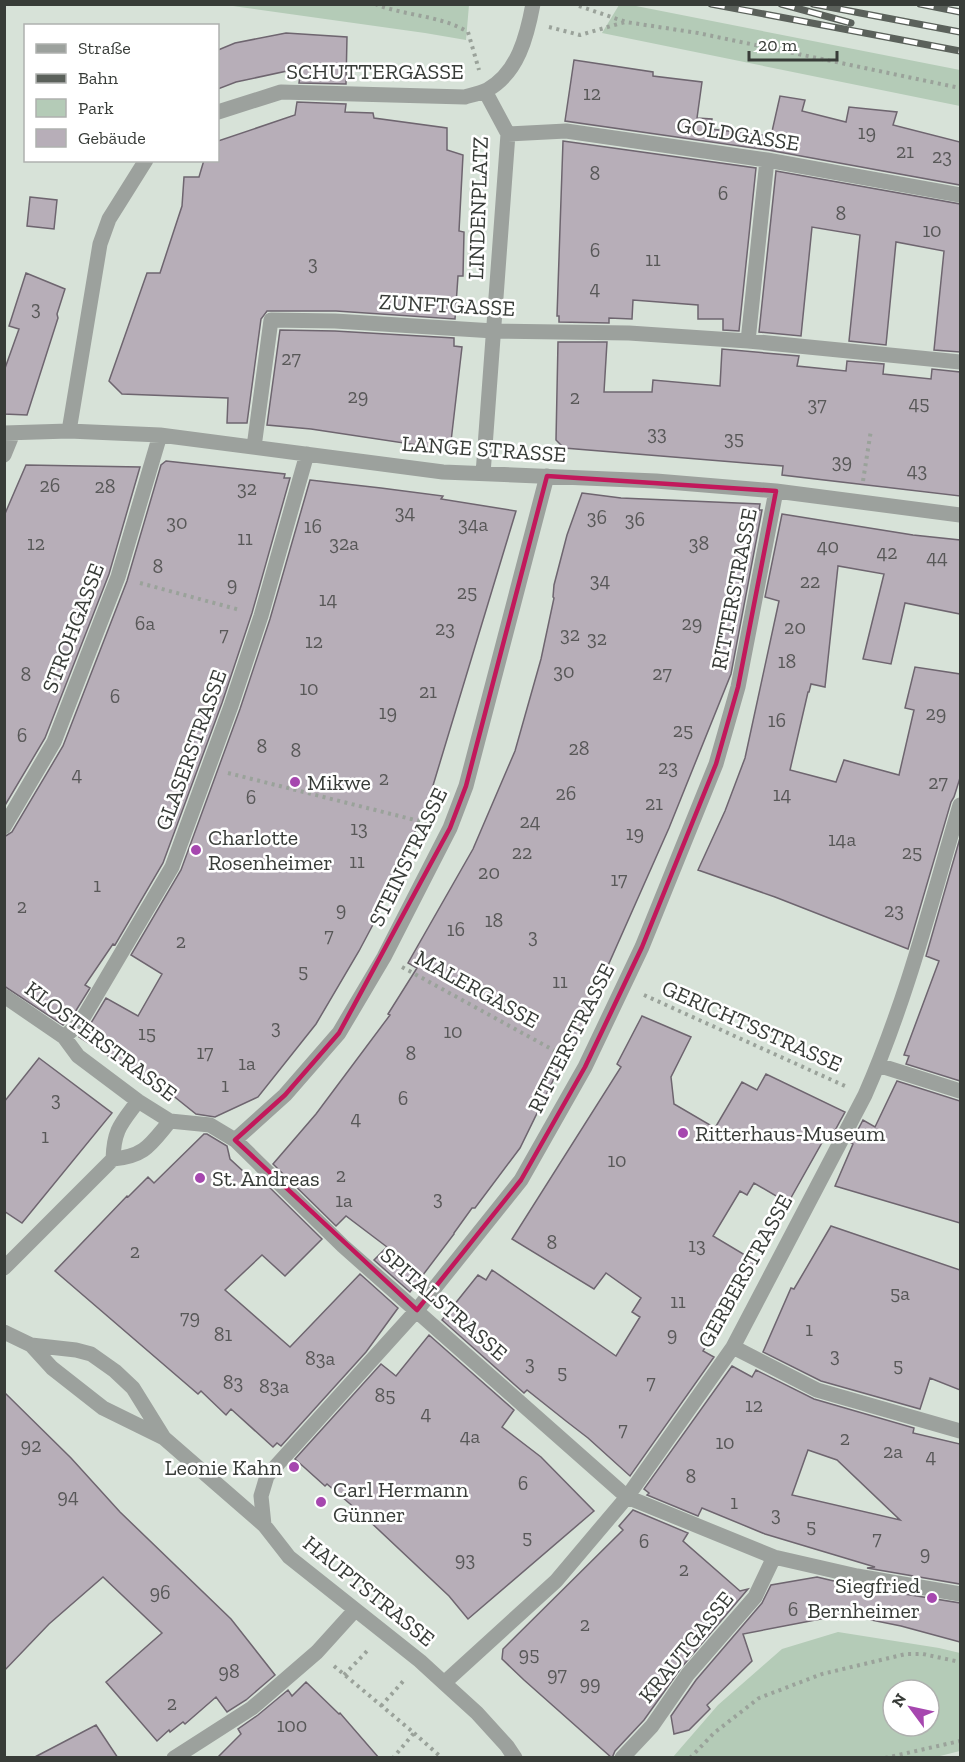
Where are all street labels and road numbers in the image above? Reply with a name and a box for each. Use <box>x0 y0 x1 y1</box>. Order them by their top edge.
street label: SCHUTTERGASSE <box>286 58 464 85</box>
street label: GOLDGASSE <box>675 111 801 157</box>
street label: LINDENPLATZ <box>462 136 494 280</box>
street label: ZUNFTGASSE <box>378 288 516 322</box>
street label: LANGE STRASSE <box>401 430 567 468</box>
street label: RITTERSTRASSE <box>705 506 763 672</box>
street label: STROHGASSE <box>36 559 110 697</box>
street label: GLASERSTRASSE <box>149 666 233 834</box>
street label: STEINSTRASSE <box>363 783 453 931</box>
street label: MALERGASSE <box>410 944 544 1034</box>
street label: RITTERSTRASSE <box>522 959 620 1117</box>
street label: GERICHTSSTRASSE <box>658 974 846 1078</box>
street label: KLOSTERSTRASSE <box>20 975 182 1107</box>
street label: GERBERSTRASSE <box>692 1190 798 1352</box>
street label: SPITALSTRASSE <box>375 1241 513 1367</box>
street label: HAUPTSTRASSE <box>298 1530 440 1652</box>
street label: KRAUTGASSE <box>633 1586 739 1708</box>

